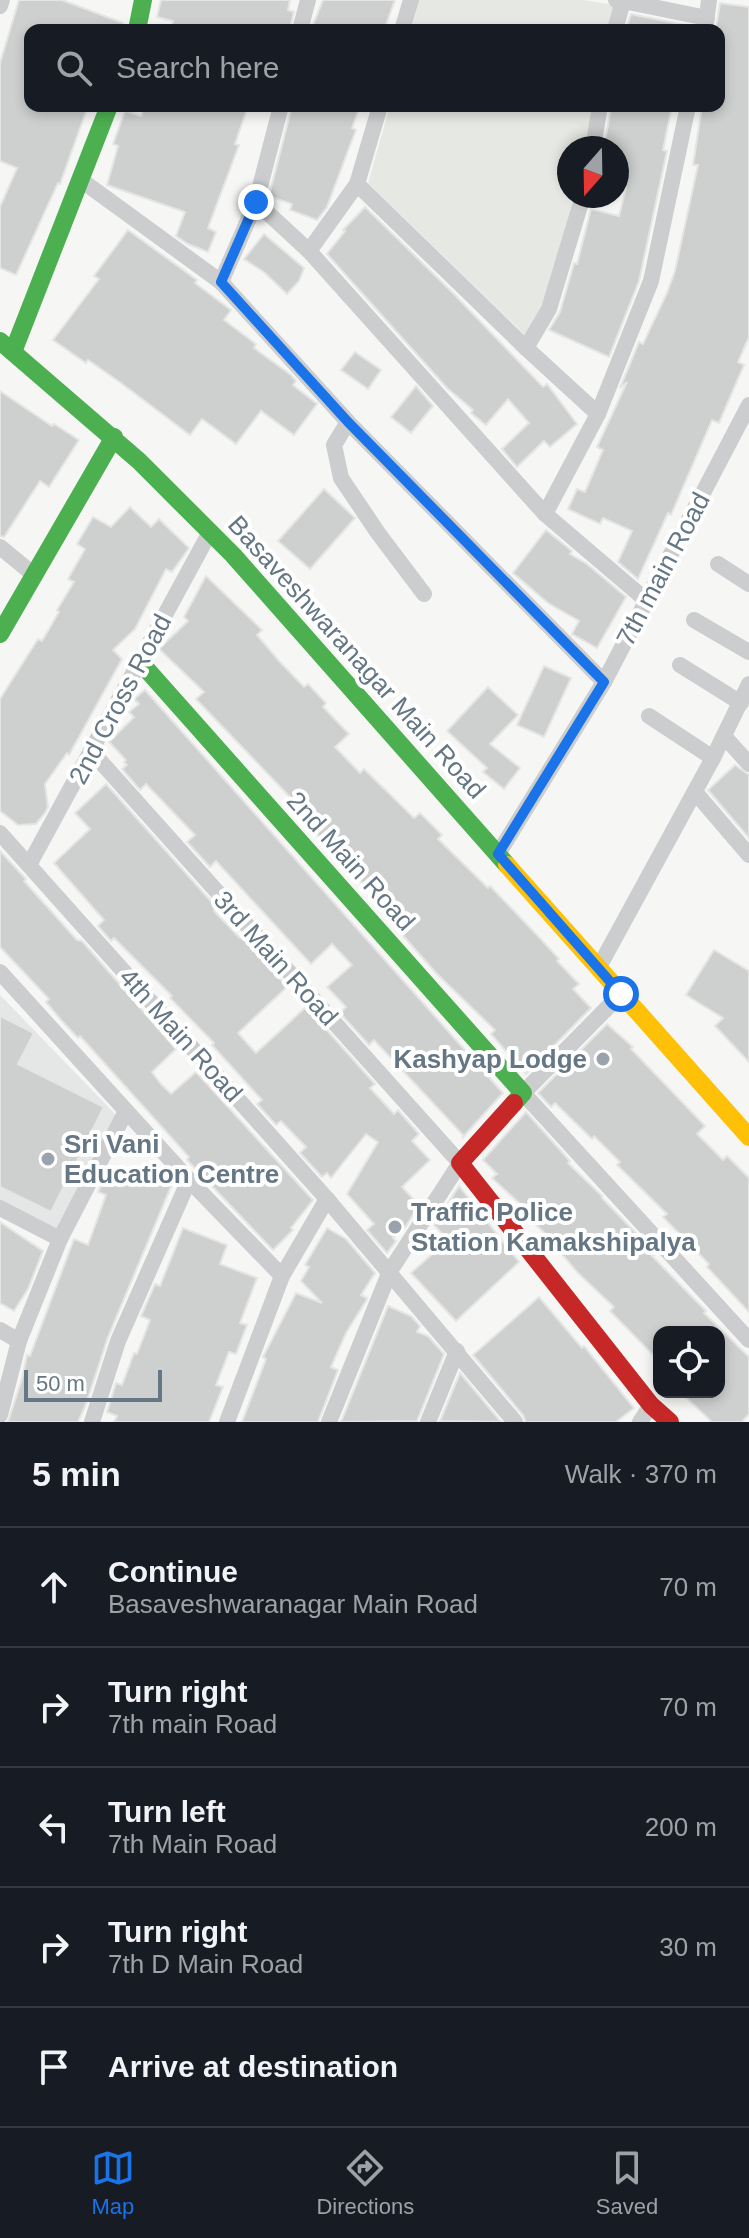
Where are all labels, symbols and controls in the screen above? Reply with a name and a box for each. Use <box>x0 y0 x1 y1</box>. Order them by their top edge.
search box <box>24 24 725 112</box>
icon: search <box>52 46 96 90</box>
text: Search here <box>116 51 279 84</box>
north arrow <box>557 136 629 208</box>
route end <box>238 184 274 220</box>
street label: 7th main Road <box>610 487 716 651</box>
street label: Basaveshwaranagar Main Road <box>222 509 492 805</box>
street label: 2nd Cross Road <box>63 609 177 789</box>
street label: 2nd Main Road <box>281 785 421 937</box>
street label: 3rd Main Road <box>208 885 344 1031</box>
street label: 4th Main Road <box>113 962 249 1108</box>
route start <box>603 976 639 1012</box>
place label: Kashyap Lodge <box>393 1044 587 1074</box>
marker: Kashyap Lodge <box>594 1050 612 1068</box>
place label: Sri Vani Education Centre <box>64 1129 279 1189</box>
marker: Sri Vani Education Centre <box>39 1150 57 1168</box>
place label: Traffic Police Station Kamakshipalya <box>411 1197 696 1257</box>
marker: Traffic Police Station Kamakshipalya <box>386 1218 404 1236</box>
map controls <box>653 1326 725 1398</box>
button: locate <box>653 1326 725 1398</box>
scale bar <box>24 1366 162 1402</box>
text: 50 m <box>36 1371 85 1396</box>
text: 5 min <box>32 1455 121 1493</box>
text: Walk · 370 m <box>565 1459 717 1489</box>
text: Continue <box>108 1555 238 1588</box>
icon: ahead <box>32 1565 76 1609</box>
text: 70 m <box>659 1572 717 1602</box>
text: Basaveshwaranagar Main Road <box>108 1589 478 1619</box>
text: Turn right <box>108 1675 247 1708</box>
icon: right <box>32 1685 76 1729</box>
text: 70 m <box>659 1692 717 1722</box>
text: 7th main Road <box>108 1709 277 1739</box>
text: Turn left <box>108 1795 226 1828</box>
icon: left <box>32 1805 76 1849</box>
text: 200 m <box>645 1812 717 1842</box>
text: 7th Main Road <box>108 1829 277 1859</box>
text: Turn right <box>108 1915 247 1948</box>
icon: right <box>32 1925 76 1969</box>
text: 30 m <box>659 1932 717 1962</box>
text: 7th D Main Road <box>108 1949 303 1979</box>
icon: arrive <box>32 2045 76 2089</box>
text: Arrive at destination <box>108 2050 398 2083</box>
tab: Map <box>91 2146 135 2220</box>
tab: Directions <box>316 2146 414 2220</box>
tab: Saved <box>596 2146 658 2220</box>

